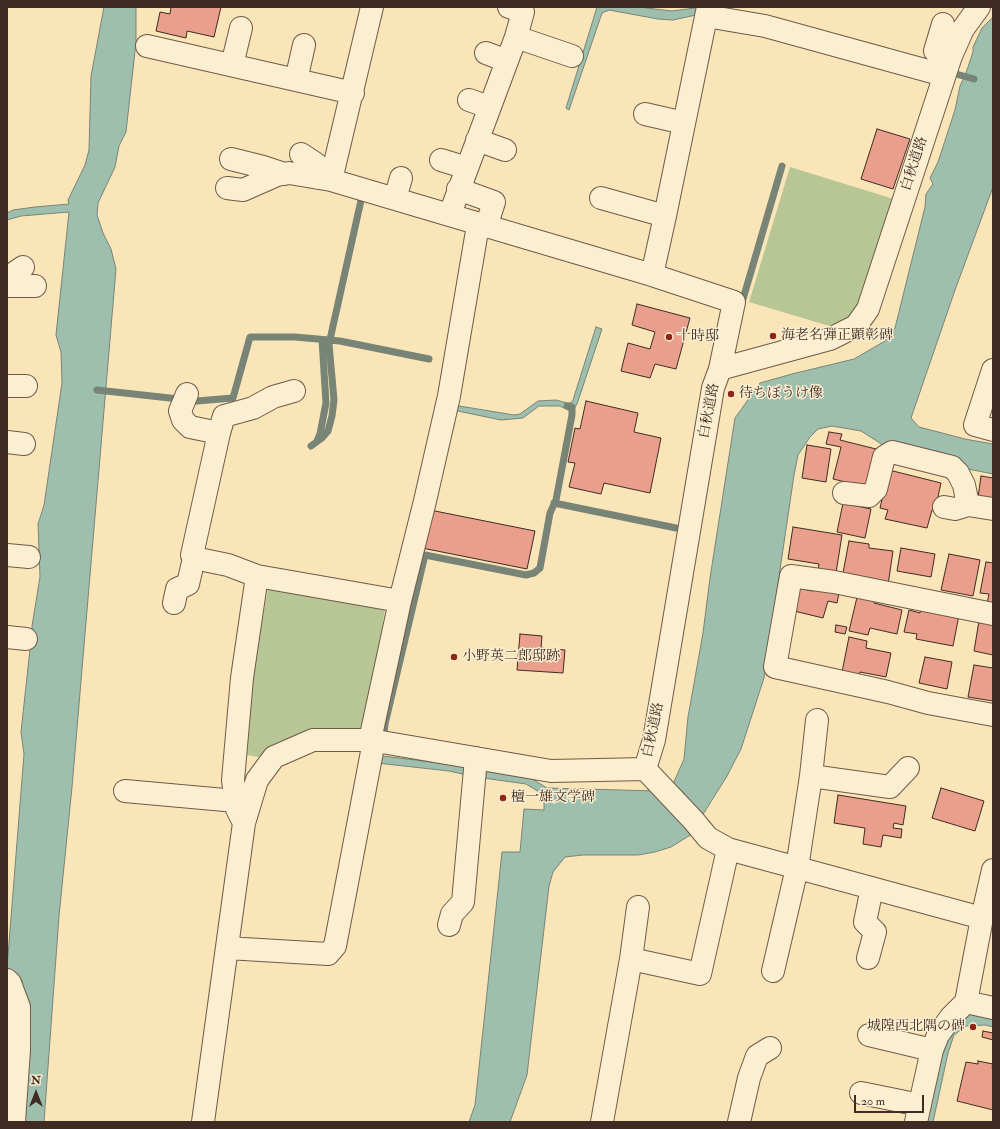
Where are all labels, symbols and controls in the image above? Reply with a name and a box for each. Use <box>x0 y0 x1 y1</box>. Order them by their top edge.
street label: 白秋道路 <box>898 135 932 193</box>
place label: 海老名弾正顕彰碑 <box>781 328 893 344</box>
place label: 十時邸 <box>677 329 719 345</box>
marker: 海老名弾正顕彰碑 <box>768 331 778 341</box>
marker: 十時邸 <box>664 332 674 342</box>
street label: 白秋道路 <box>696 382 724 440</box>
place label: 待ちぼうけ像 <box>739 386 823 402</box>
marker: 待ちぼうけ像 <box>726 389 736 399</box>
place label: 小野英二郎邸跡 <box>462 649 560 665</box>
marker: 小野英二郎邸跡 <box>449 652 459 662</box>
street label: 白秋道路 <box>640 701 668 759</box>
place label: 檀一雄文学碑 <box>511 790 595 806</box>
marker: 檀一雄文学碑 <box>498 793 508 803</box>
place label: 城隍西北隅の碑 <box>867 1019 965 1035</box>
marker: 城隍西北隅の碑 <box>968 1022 978 1032</box>
north arrow <box>16 1073 56 1113</box>
text: N <box>31 1074 41 1087</box>
scale bar <box>856 1087 926 1113</box>
text: 20 m <box>861 1094 885 1109</box>

